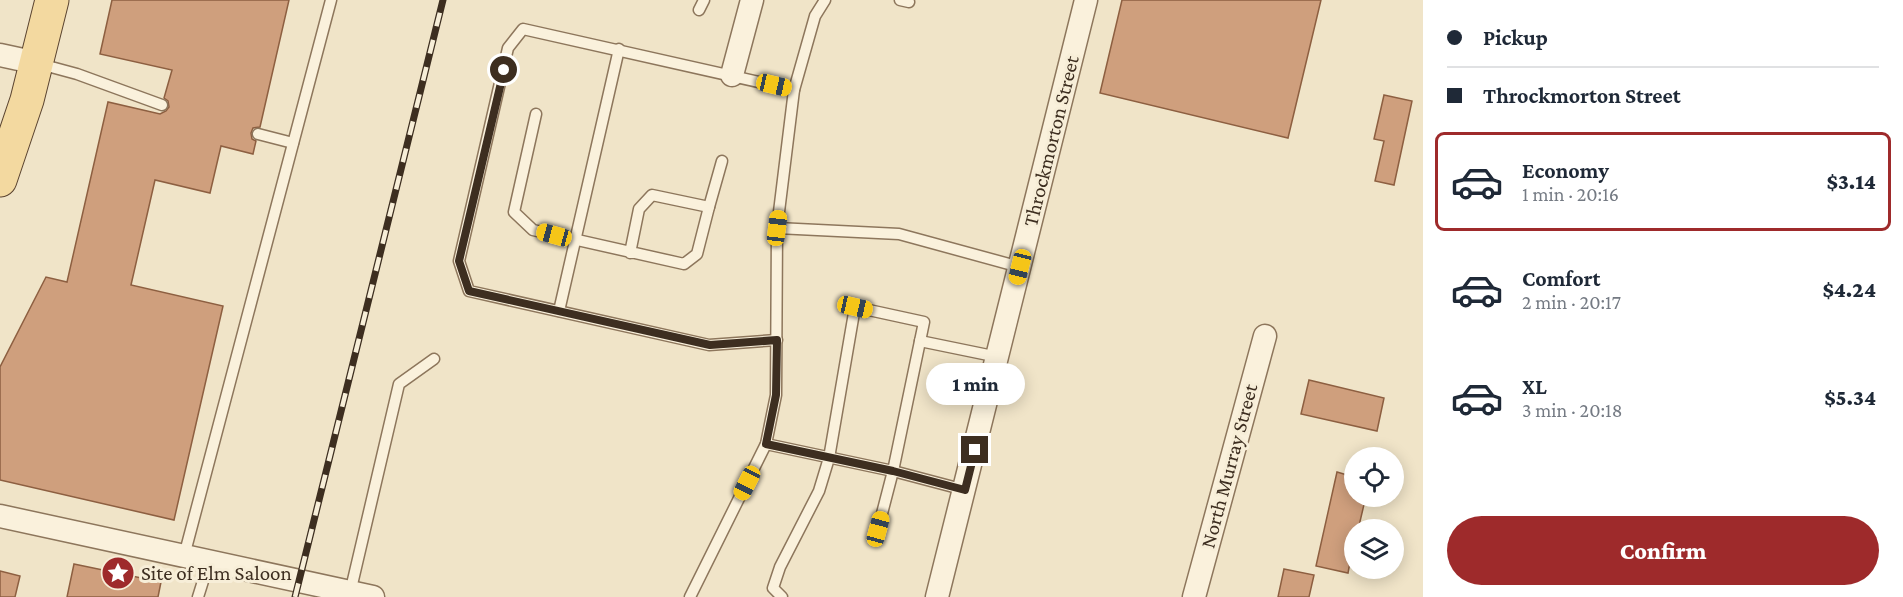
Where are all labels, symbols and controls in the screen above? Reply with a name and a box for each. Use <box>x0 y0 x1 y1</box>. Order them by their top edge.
text: Pickup <box>1483 25 1548 50</box>
street label: Throckmorton Street <box>1018 52 1084 229</box>
route start <box>490 56 517 83</box>
car <box>754 72 794 98</box>
text: Throckmorton Street <box>1483 83 1681 108</box>
icon: car <box>1450 155 1504 209</box>
text: Economy <box>1522 158 1609 183</box>
text: $3.14 <box>1827 169 1876 194</box>
text: 1 min · 20:16 <box>1522 183 1619 205</box>
car <box>766 209 788 247</box>
car <box>534 222 574 248</box>
car <box>1007 247 1033 287</box>
icon: car <box>1450 263 1504 317</box>
text: Comfort <box>1522 266 1600 291</box>
text: $4.24 <box>1822 277 1876 302</box>
text: 2 min · 20:17 <box>1522 291 1621 313</box>
car <box>835 294 875 320</box>
callout: 1 min <box>926 363 1024 405</box>
icon: car <box>1450 371 1504 425</box>
text: 1 min <box>952 373 999 395</box>
text: XL <box>1522 374 1547 399</box>
street label: North Murray Street <box>1196 380 1263 551</box>
text: $5.34 <box>1824 385 1876 410</box>
text: 3 min · 20:18 <box>1522 399 1622 421</box>
route end <box>961 436 988 463</box>
map controls <box>1344 447 1404 579</box>
button: locate <box>1344 447 1404 507</box>
car <box>731 463 763 503</box>
car <box>865 509 891 549</box>
button: Confirm <box>1447 516 1879 585</box>
button: layers <box>1344 519 1404 579</box>
place icon: Site of Elm Saloon <box>100 555 136 591</box>
place label: Site of Elm Saloon <box>141 561 292 585</box>

